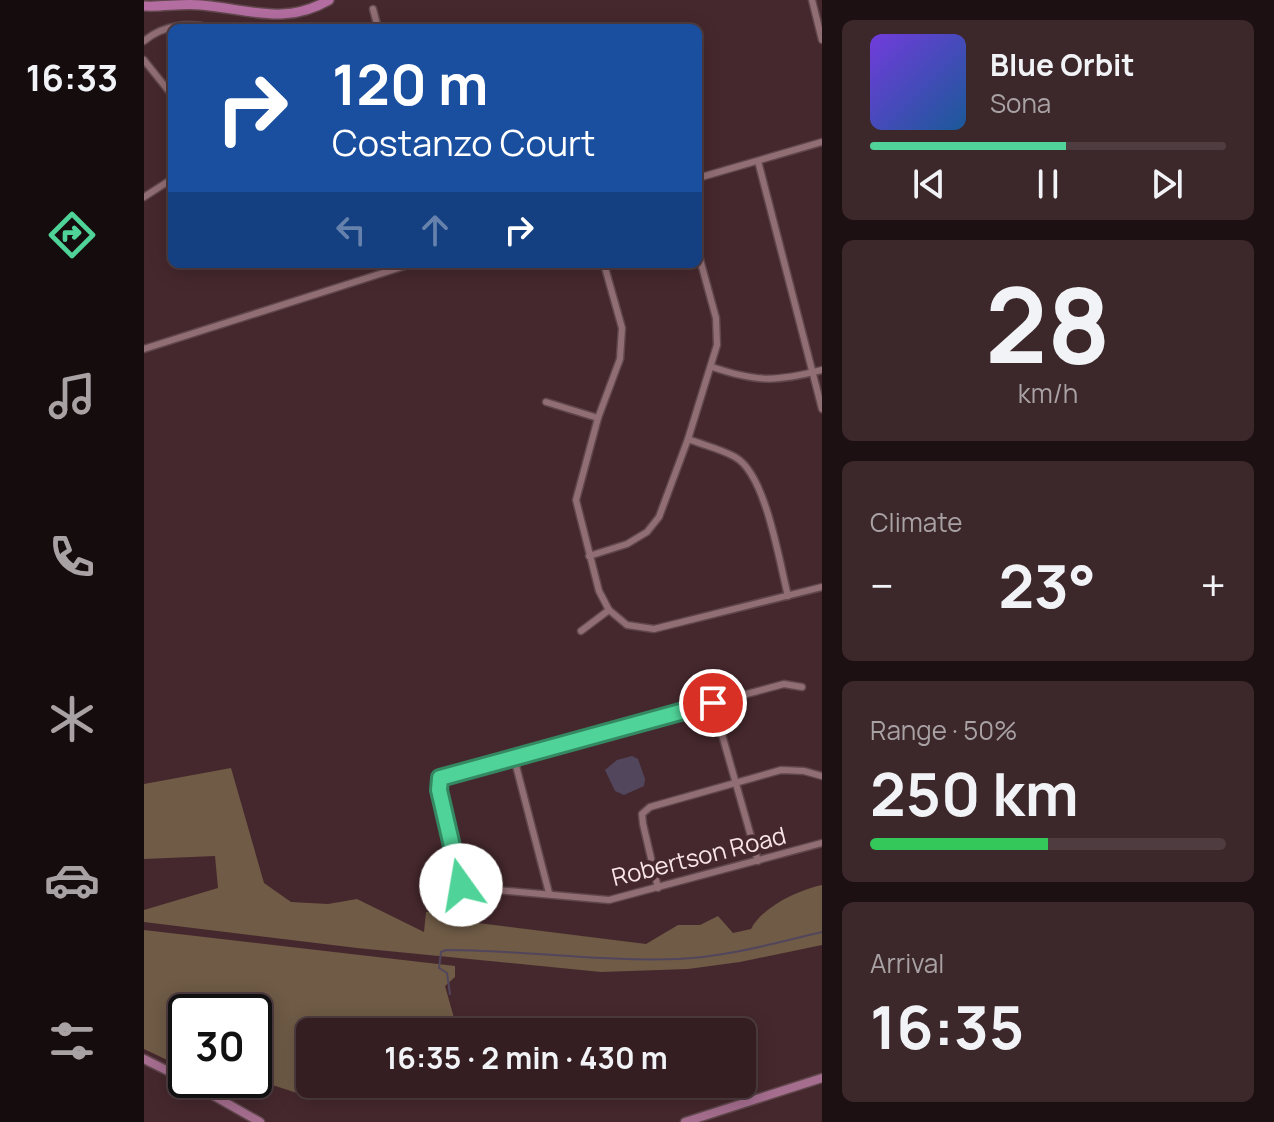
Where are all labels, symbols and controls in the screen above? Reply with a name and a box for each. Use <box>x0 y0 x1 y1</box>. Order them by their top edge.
text: Blue Orbit <box>990 44 1135 85</box>
text: 120 m <box>332 45 488 122</box>
text: 16:33 <box>26 53 118 102</box>
icon: right <box>200 56 304 160</box>
text: Sona <box>990 85 1051 121</box>
text: Costanzo Court <box>332 118 596 167</box>
icon: previous <box>907 162 951 206</box>
icon: pause <box>1026 162 1070 206</box>
icon: next <box>1145 162 1189 206</box>
icon: directions <box>44 207 100 263</box>
icon: left <box>329 208 373 252</box>
icon: ahead <box>413 208 457 252</box>
icon: right <box>497 208 541 252</box>
text: 28 <box>985 252 1111 394</box>
icon: music <box>44 368 100 424</box>
text: km/h <box>1018 375 1078 411</box>
text: Climate <box>870 504 962 540</box>
icon: phone <box>44 529 100 585</box>
text: 23° <box>998 544 1096 626</box>
text: − <box>870 555 894 615</box>
text: + <box>1201 555 1226 615</box>
pin <box>679 669 747 737</box>
icon: arrive <box>691 681 735 725</box>
icon: climate <box>44 691 100 747</box>
text: Range · 50% <box>870 712 1017 748</box>
text: 250 km <box>870 752 1079 834</box>
street label: Robertson Road <box>608 818 789 893</box>
position arrow <box>419 843 503 927</box>
icon: car <box>44 852 100 908</box>
text: Arrival <box>870 945 944 981</box>
text: 16:35 <box>870 985 1024 1067</box>
speed limit sign: 30 <box>168 994 272 1098</box>
icon: filters <box>44 1013 100 1069</box>
text: 16:35 · 2 min · 430 m <box>384 1037 668 1078</box>

